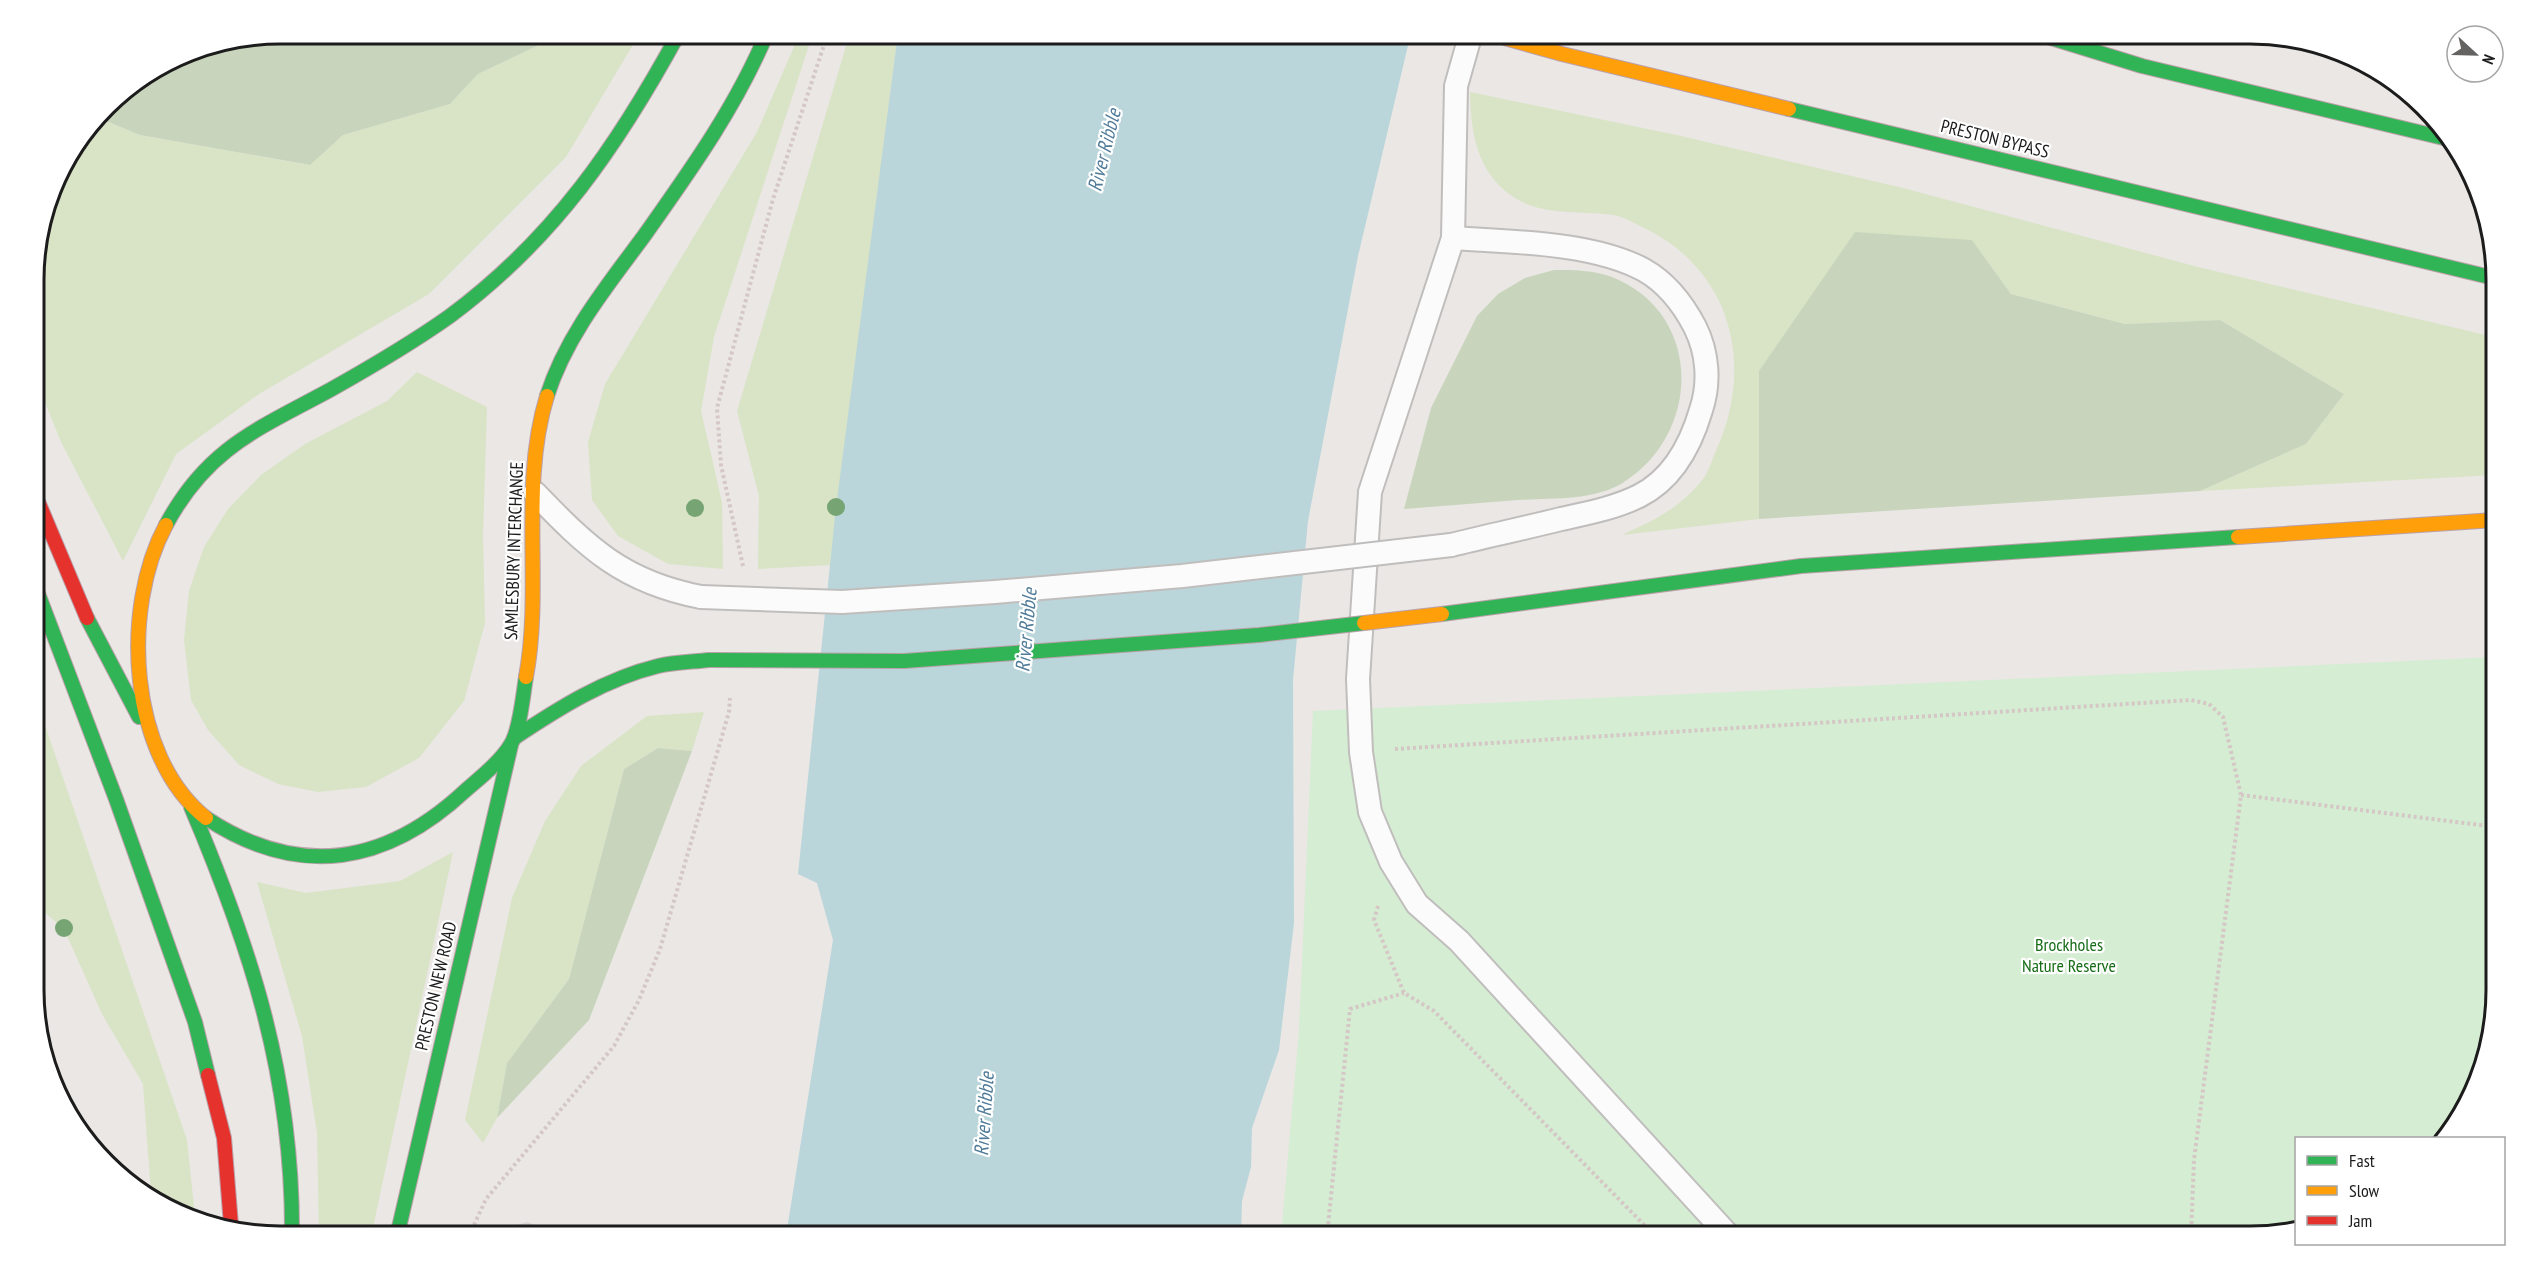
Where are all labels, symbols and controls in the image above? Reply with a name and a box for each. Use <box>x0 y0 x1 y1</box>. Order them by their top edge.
north arrow <box>2445 24 2505 84</box>
text: N <box>2478 52 2500 67</box>
water label: River Ribble <box>1081 104 1127 194</box>
street label: PRESTON BYPASS <box>1939 114 2052 163</box>
street label: SAMLESBURY INTERCHANGE <box>499 461 528 641</box>
water label: River Ribble <box>1009 585 1043 673</box>
street label: PRESTON NEW ROAD <box>410 919 462 1053</box>
park label: Brockholes Nature Reserve <box>2022 933 2116 977</box>
water label: River Ribble <box>968 1070 1000 1157</box>
legend <box>2295 1137 2505 1245</box>
text: Fast <box>2349 1149 2375 1172</box>
text: Slow <box>2349 1179 2380 1202</box>
text: Jam <box>2348 1209 2372 1232</box>

